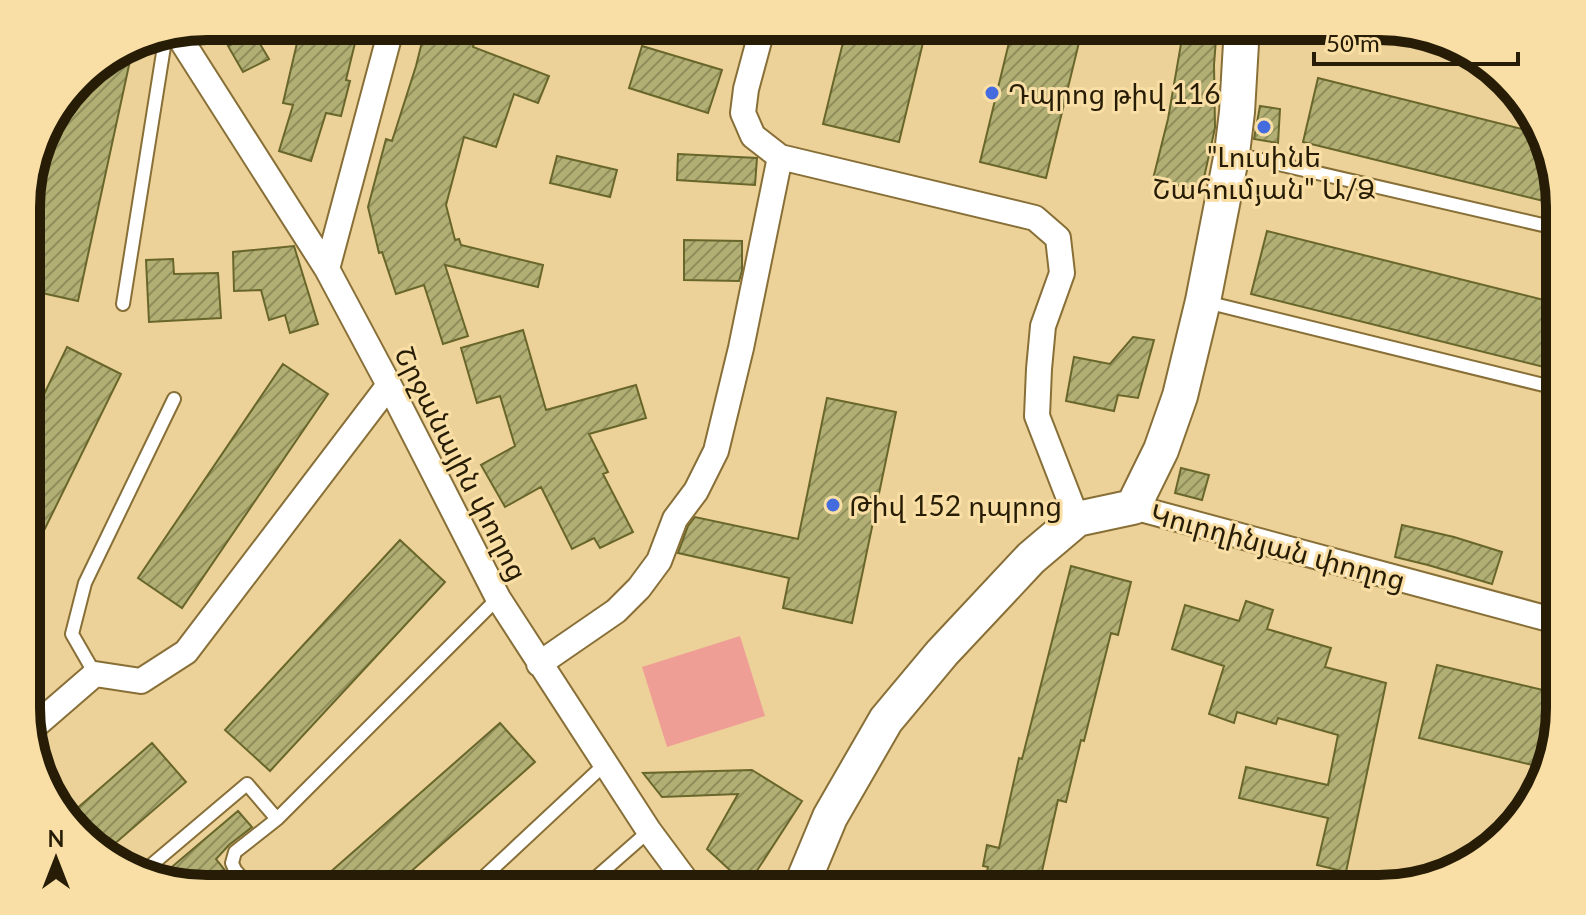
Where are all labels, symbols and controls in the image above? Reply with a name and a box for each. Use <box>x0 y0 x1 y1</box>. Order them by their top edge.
scale bar <box>1314 16 1518 66</box>
text: 50 m <box>1326 28 1380 57</box>
place label: Դպրոց թիվ 116 <box>1008 76 1221 111</box>
marker: Դպրոց թիվ 116 <box>983 84 1001 102</box>
marker: "Լուսինե Շահումյան" Ա/Ձ <box>1255 118 1273 136</box>
place label: "Լուսինե Շահումյան" Ա/Ձ <box>1152 139 1376 206</box>
street label: Շրջանային փողոց <box>387 340 536 586</box>
place label: Թիվ 152 դպրոց <box>849 488 1062 523</box>
marker: Թիվ 152 դպրոց <box>824 496 842 514</box>
street label: Կուրղինյան փողոց <box>1147 496 1409 597</box>
north arrow <box>16 819 96 899</box>
text: N <box>48 825 64 852</box>

